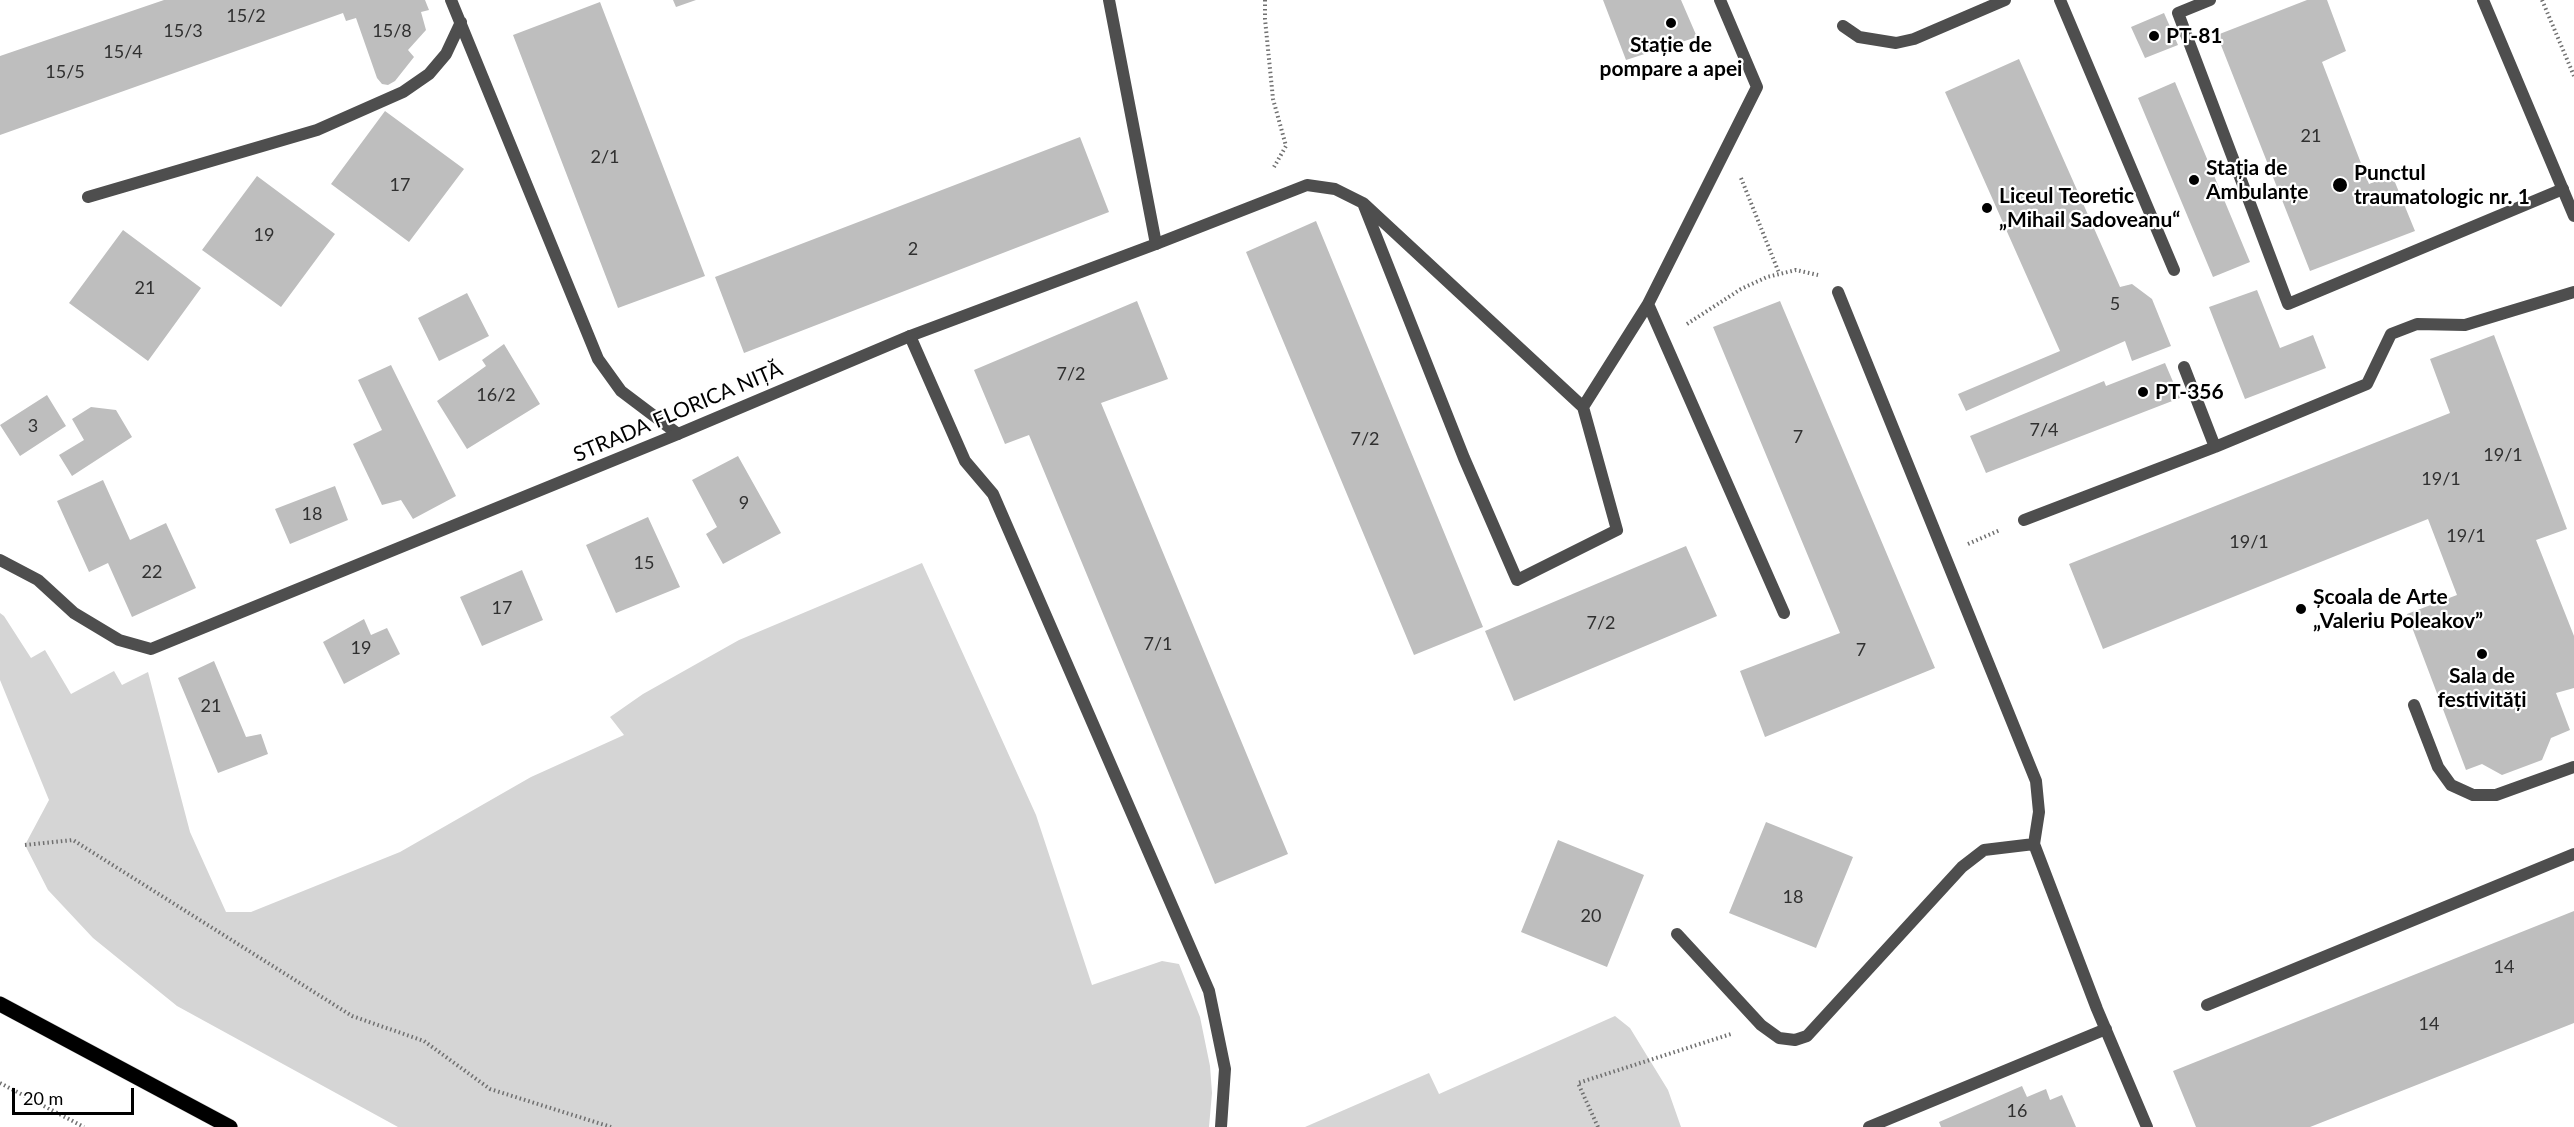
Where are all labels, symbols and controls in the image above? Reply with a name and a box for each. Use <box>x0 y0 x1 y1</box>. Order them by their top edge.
house number: 15/2 <box>226 5 266 27</box>
marker: Stație de pompare a apei <box>1664 16 1678 30</box>
house number: 15/3 <box>163 20 203 42</box>
house number: 15/8 <box>372 20 412 42</box>
place label: PT-81 <box>2166 23 2223 49</box>
marker: PT-81 <box>2147 29 2161 43</box>
place label: Stație de pompare a apei <box>1600 32 1742 82</box>
house number: 15/4 <box>103 41 143 63</box>
house number: 15/5 <box>45 61 85 83</box>
house number: 21 <box>2301 125 2321 147</box>
house number: 2/1 <box>590 146 620 168</box>
place label: Stația de Ambulanțe <box>2206 155 2308 205</box>
place label: Punctul traumatologic nr. 1 <box>2354 160 2530 210</box>
marker: Stația de Ambulanțe <box>2187 173 2201 187</box>
house number: 17 <box>390 174 410 196</box>
marker: Punctul traumatologic nr. 1 <box>2331 176 2349 194</box>
place label: Liceul Teoretic „Mihail Sadoveanu“ <box>1999 183 2180 233</box>
marker: Liceul Teoretic „Mihail Sadoveanu“ <box>1980 201 1994 215</box>
house number: 19 <box>254 224 274 246</box>
house number: 2 <box>908 238 918 260</box>
house number: 21 <box>135 277 155 299</box>
house number: 5 <box>2110 293 2120 315</box>
street label: STRADA FLORICA NIȚĂ <box>570 356 786 468</box>
house number: 7/2 <box>1056 363 1086 385</box>
place label: PT-356 <box>2155 379 2224 405</box>
house number: 16/2 <box>476 384 516 406</box>
marker: PT-356 <box>2136 385 2150 399</box>
house number: 3 <box>28 415 38 437</box>
house number: 7/4 <box>2029 419 2059 441</box>
house number: 7 <box>1793 426 1803 448</box>
house number: 7/2 <box>1350 428 1380 450</box>
house number: 19/1 <box>2483 444 2523 466</box>
house number: 19/1 <box>2421 468 2461 490</box>
house number: 9 <box>739 492 749 514</box>
house number: 18 <box>302 503 322 525</box>
house number: 19/1 <box>2446 525 2486 547</box>
house number: 19/1 <box>2229 531 2269 553</box>
house number: 15 <box>634 552 654 574</box>
house number: 22 <box>142 561 162 583</box>
place label: Școala de Arte „Valeriu Poleakov” <box>2313 584 2483 634</box>
house number: 17 <box>492 597 512 619</box>
marker: Școala de Arte „Valeriu Poleakov” <box>2294 602 2308 616</box>
house number: 7/2 <box>1586 612 1616 634</box>
house number: 7/1 <box>1143 633 1173 655</box>
house number: 19 <box>351 637 371 659</box>
house number: 7 <box>1856 639 1866 661</box>
marker: Sala de festivități <box>2475 647 2489 661</box>
place label: Sala de festivități <box>2437 663 2527 713</box>
house number: 21 <box>201 695 221 717</box>
house number: 18 <box>1783 886 1803 908</box>
house number: 20 <box>1581 905 1601 927</box>
house number: 14 <box>2494 956 2514 978</box>
house number: 14 <box>2419 1013 2439 1035</box>
scale bar <box>15 1076 136 1114</box>
text: 20 m <box>23 1087 63 1109</box>
house number: 16 <box>2007 1100 2027 1122</box>

